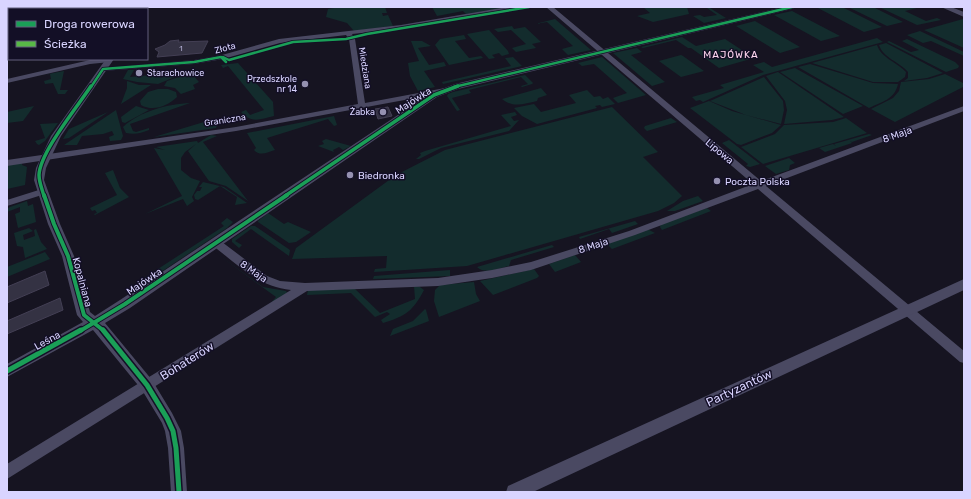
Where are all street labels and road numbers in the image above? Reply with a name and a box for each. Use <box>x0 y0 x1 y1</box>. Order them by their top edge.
street label: Złota <box>213 40 237 56</box>
street label: Miedziana <box>357 47 373 89</box>
street label: Majówka <box>393 85 434 117</box>
street label: Graniczna <box>203 112 247 128</box>
street label: 8 Maja <box>881 124 914 146</box>
street label: Lipowa <box>703 137 736 167</box>
street label: 8 Maja <box>577 236 610 256</box>
street label: Kopalniana <box>70 256 94 308</box>
street label: 8 Maja <box>238 258 269 285</box>
street label: Majówka <box>124 266 165 298</box>
street label: Leśna <box>32 329 63 353</box>
street label: Bohaterów <box>157 339 217 383</box>
street label: Partyzantów <box>704 366 774 409</box>

